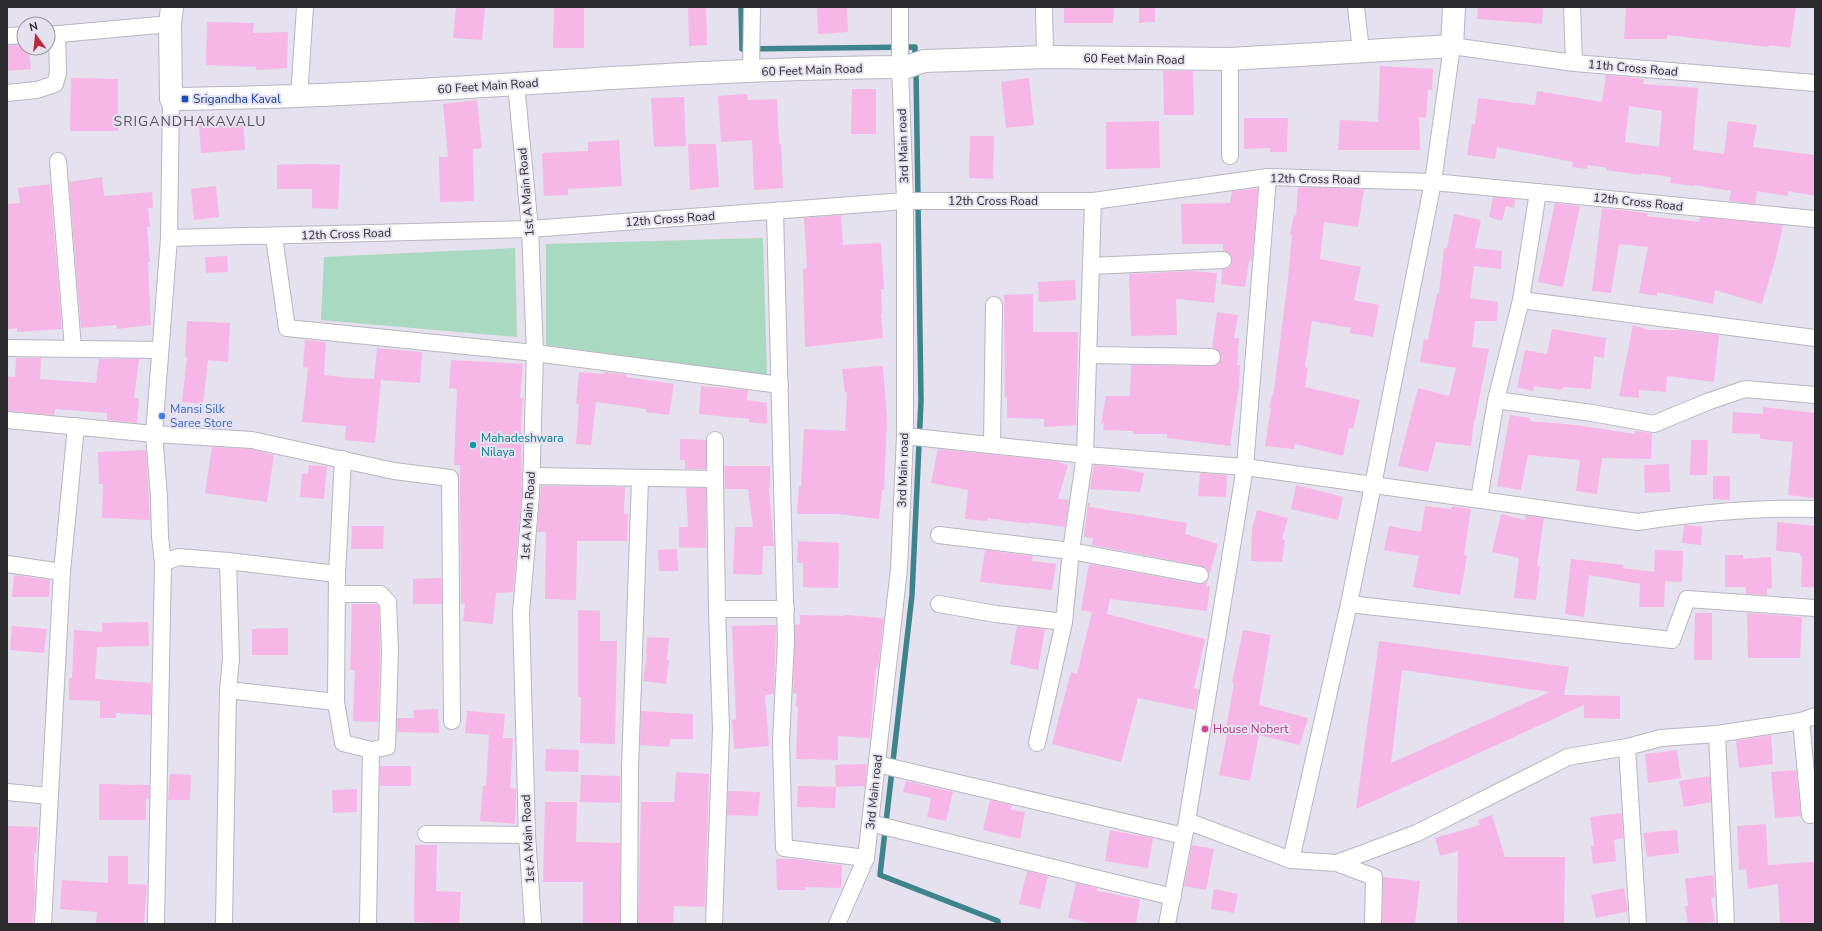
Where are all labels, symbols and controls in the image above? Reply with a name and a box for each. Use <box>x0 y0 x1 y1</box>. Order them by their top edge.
north arrow <box>16 16 56 56</box>
text: N <box>28 19 39 35</box>
street label: 60 Feet Main Road <box>1083 50 1185 68</box>
street label: 11th Cross Road <box>1587 56 1679 80</box>
street label: 60 Feet Main Road <box>761 60 863 80</box>
street label: 60 Feet Main Road <box>437 74 539 98</box>
place label: Srigandha Kaval <box>193 91 281 107</box>
marker: Srigandha Kaval <box>180 94 190 104</box>
street label: 3rd Main road <box>894 108 912 184</box>
district label: SRIGANDHAKAVALU <box>114 112 266 131</box>
street label: 1st A Main Road <box>514 147 538 237</box>
street label: 12th Cross Road <box>1270 170 1360 188</box>
street label: 12th Cross Road <box>1592 189 1684 215</box>
street label: 12th Cross Road <box>948 193 1038 209</box>
street label: 12th Cross Road <box>625 208 715 230</box>
street label: 12th Cross Road <box>301 224 391 244</box>
place label: Mansi Silk Saree Store <box>170 401 233 431</box>
marker: Mansi Silk Saree Store <box>157 411 167 421</box>
place label: Mahadeshwara Nilaya <box>481 430 564 460</box>
street label: 3rd Main road <box>894 432 912 508</box>
marker: Mahadeshwara Nilaya <box>468 440 478 450</box>
street label: 1st A Main Road <box>517 471 539 561</box>
place label: House Nobert <box>1213 721 1289 737</box>
marker: House Nobert <box>1200 724 1210 734</box>
street label: 3rd Main road <box>862 754 886 830</box>
street label: 1st A Main Road <box>518 794 538 884</box>

